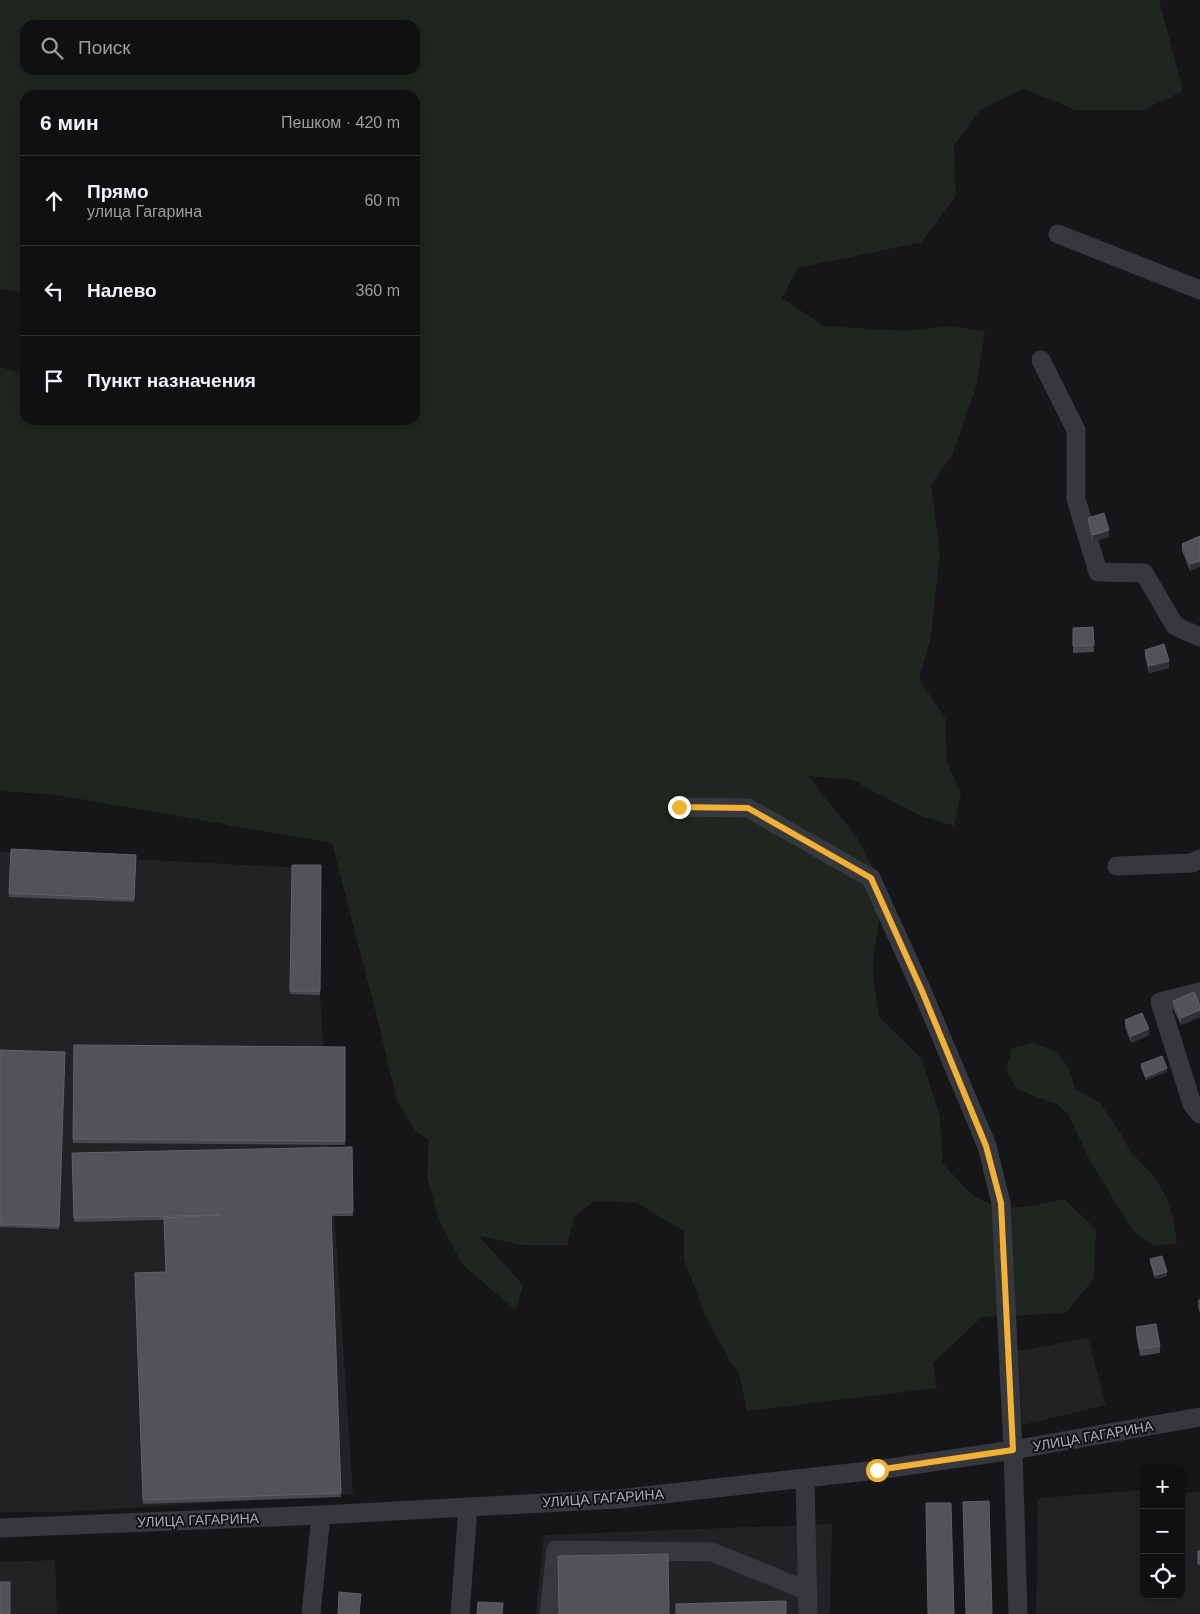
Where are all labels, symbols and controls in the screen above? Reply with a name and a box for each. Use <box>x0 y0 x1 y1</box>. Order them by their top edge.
search box <box>20 20 420 75</box>
icon: search <box>38 34 66 62</box>
text: Поиск <box>78 37 131 58</box>
text: 6 мин <box>40 111 99 134</box>
text: Пешком · 420 m <box>281 114 400 131</box>
text: Прямо <box>87 181 149 202</box>
icon: ahead <box>40 187 68 215</box>
text: 60 m <box>364 192 400 209</box>
text: улица Гагарина <box>87 203 202 220</box>
icon: left <box>40 277 68 305</box>
text: Налево <box>87 280 157 301</box>
text: 360 m <box>356 282 400 299</box>
icon: arrive <box>40 367 68 395</box>
text: Пункт назначения <box>87 370 256 391</box>
route end <box>668 796 691 819</box>
street label: УЛИЦА ГАГАРИНА <box>1031 1417 1155 1454</box>
route start <box>866 1459 889 1482</box>
map controls <box>1140 1464 1185 1599</box>
button: + <box>1140 1464 1185 1509</box>
street label: УЛИЦА ГАГАРИНА <box>542 1486 665 1510</box>
button: − <box>1140 1509 1185 1554</box>
street label: УЛИЦА ГАГАРИНА <box>137 1510 260 1530</box>
button: locate <box>1140 1554 1185 1599</box>

